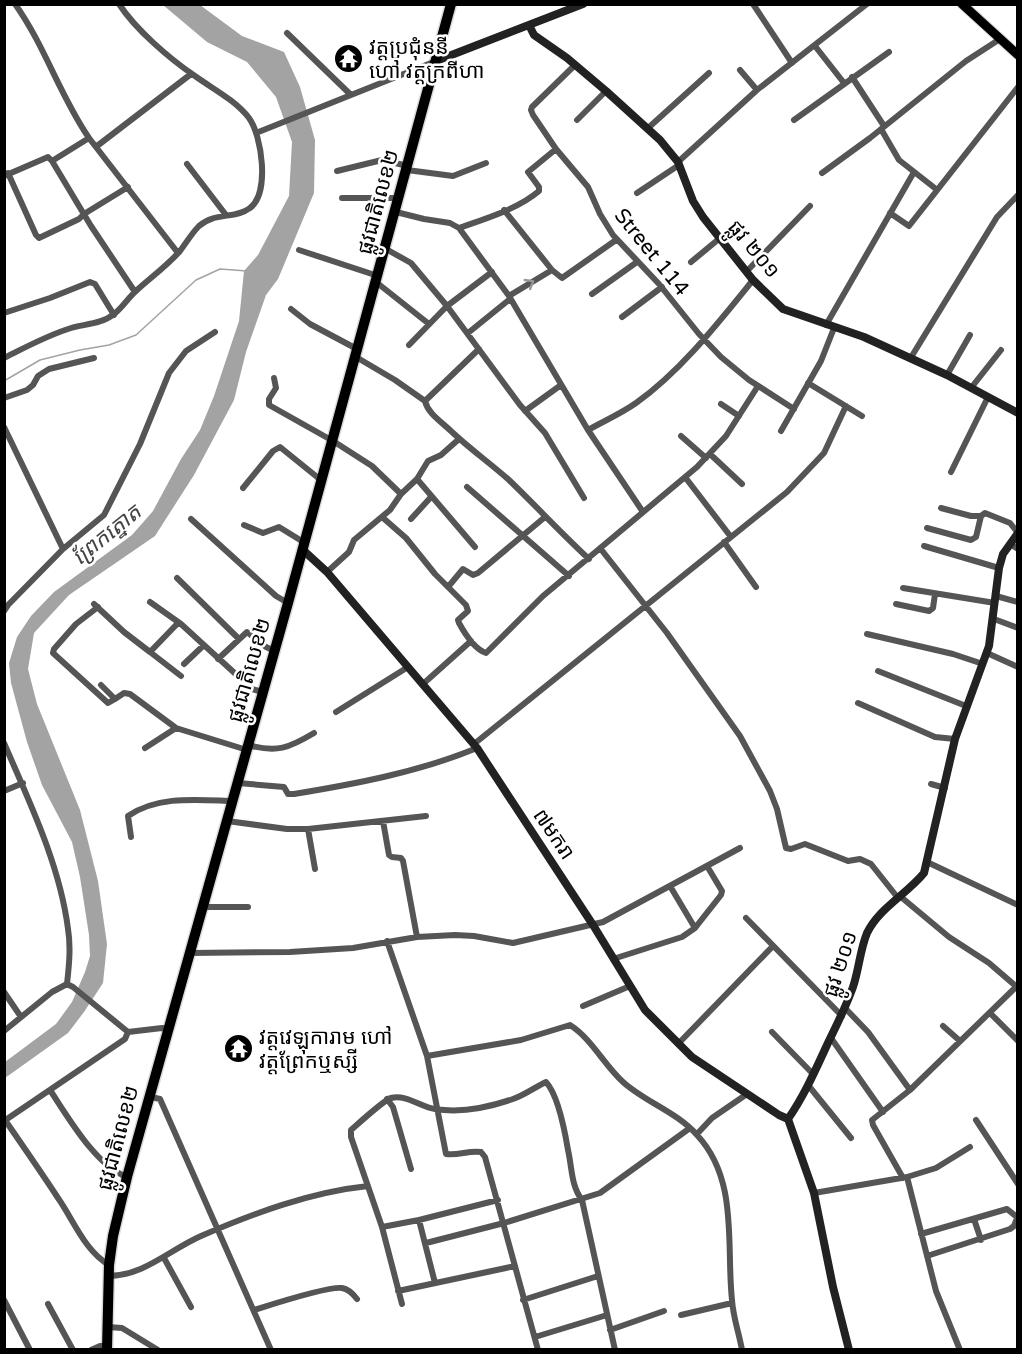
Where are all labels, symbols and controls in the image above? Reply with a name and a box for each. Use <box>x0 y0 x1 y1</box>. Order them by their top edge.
place label: វត្តប្រជុំននី ហៅ វត្តក្រពីហា <box>369 35 484 85</box>
temple icon: វត្តប្រជុំននី ហៅ វត្តក្រពីហា <box>332 43 364 75</box>
street label: ផ្លូវជាតិលេខ២ <box>352 147 410 259</box>
street label: Street 114 <box>609 204 694 301</box>
street label: ផ្លូវ ២០១ <box>717 215 785 287</box>
one-way arrow <box>524 278 534 290</box>
water label: ព្រែកត្នោត <box>67 498 148 571</box>
street label: ផ្លូវជាតិលេខ២ <box>223 615 282 727</box>
street label: ៧មករា <box>528 804 580 864</box>
street label: ផ្លូវ ២០១ <box>818 928 869 1002</box>
place label: វត្តវេឡុការាម ហៅ វត្តព្រែកឬស្សី <box>259 1025 393 1075</box>
temple icon: វត្តវេឡុការាម ហៅ វត្តព្រែកឬស្សី <box>222 1033 254 1065</box>
street label: ផ្លូវជាតិលេខ២ <box>92 1083 150 1195</box>

